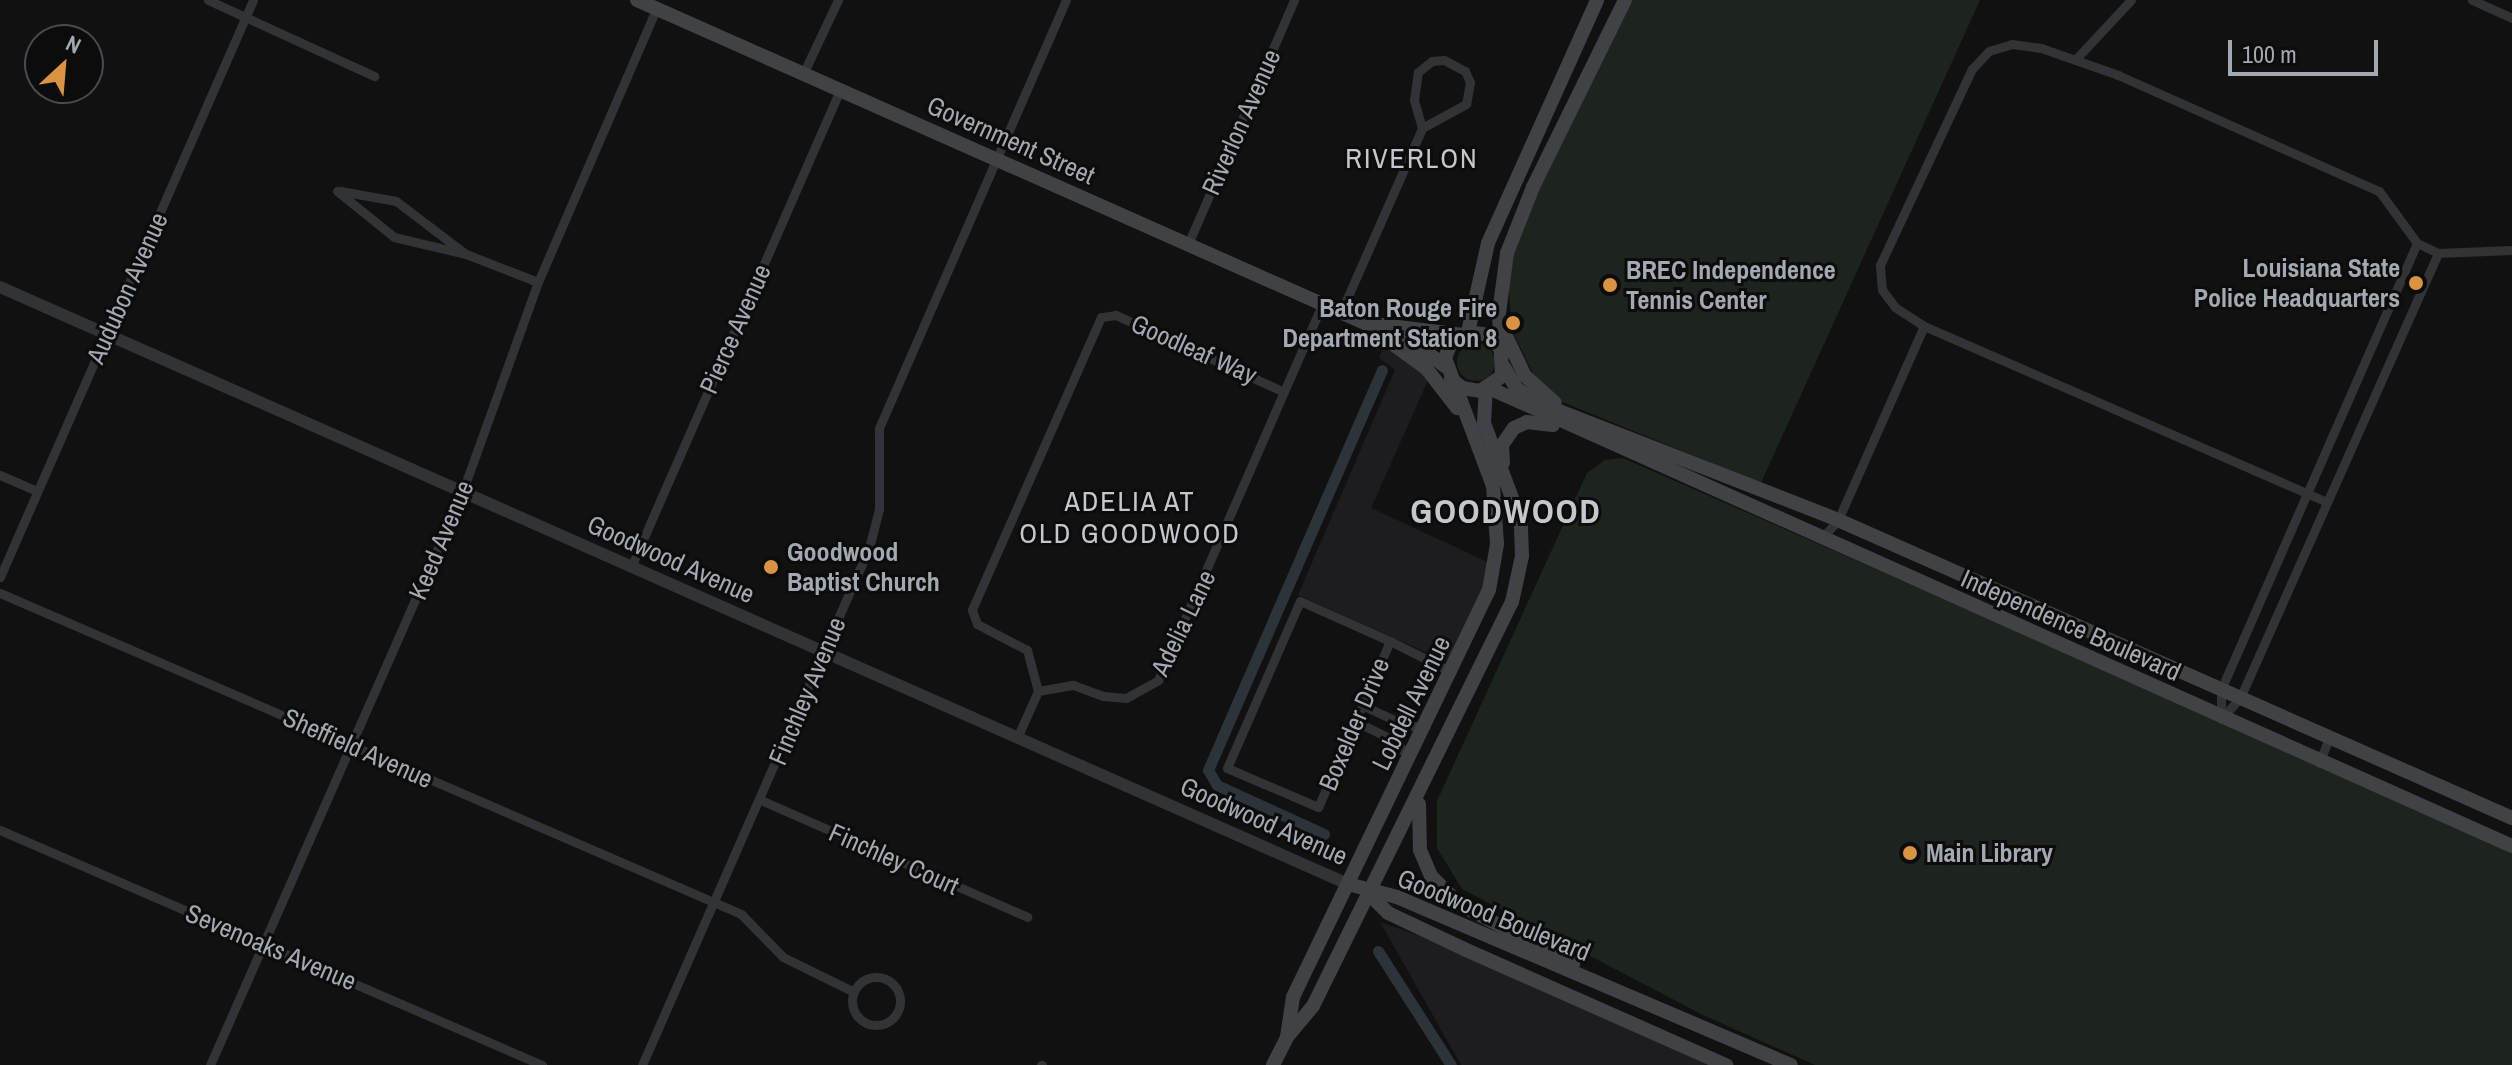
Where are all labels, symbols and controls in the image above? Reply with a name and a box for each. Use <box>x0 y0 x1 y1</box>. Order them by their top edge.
north arrow <box>24 24 104 104</box>
scale bar <box>2232 24 2382 74</box>
text: N <box>61 28 86 61</box>
text: 100 m <box>2242 38 2297 70</box>
street label: Riverlon Avenue <box>1195 44 1287 200</box>
street label: Government Street <box>922 89 1100 191</box>
district label: RIVERLON <box>1345 141 1479 175</box>
street label: Audubon Avenue <box>80 207 174 369</box>
place label: Louisiana State Police Headquarters <box>2194 252 2400 314</box>
place label: BREC Independence Tennis Center <box>1626 254 1836 316</box>
street label: Pierce Avenue <box>692 259 778 399</box>
marker: Louisiana State Police Headquarters <box>2407 274 2425 292</box>
marker: BREC Independence Tennis Center <box>1601 276 1619 294</box>
place label: Baton Rouge Fire Department Station 8 <box>1283 292 1497 354</box>
street label: Goodleaf Way <box>1126 307 1262 391</box>
marker: Baton Rouge Fire Department Station 8 <box>1504 314 1522 332</box>
street label: Keed Avenue <box>402 475 480 605</box>
district label: ADELIA AT OLD GOODWOOD <box>1019 484 1241 550</box>
district label: GOODWOOD <box>1410 492 1602 532</box>
street label: Goodwood Avenue <box>582 508 760 610</box>
place label: Goodwood Baptist Church <box>787 536 940 598</box>
marker: Goodwood Baptist Church <box>762 558 780 576</box>
street label: Independence Boulevard <box>1956 563 2186 687</box>
street label: Adelia Lane <box>1144 565 1222 681</box>
street label: Finchley Avenue <box>762 612 852 770</box>
street label: Lobdell Avenue <box>1365 630 1457 776</box>
street label: Boxelder Drive <box>1312 653 1396 795</box>
street label: Sheffield Avenue <box>278 701 438 795</box>
street label: Goodwood Avenue <box>1175 770 1353 872</box>
street label: Finchley Court <box>824 817 964 901</box>
place label: Main Library <box>1926 837 2053 869</box>
marker: Main Library <box>1901 844 1919 862</box>
street label: Goodwood Boulevard <box>1393 862 1595 968</box>
street label: Sevenoaks Avenue <box>181 897 361 997</box>

